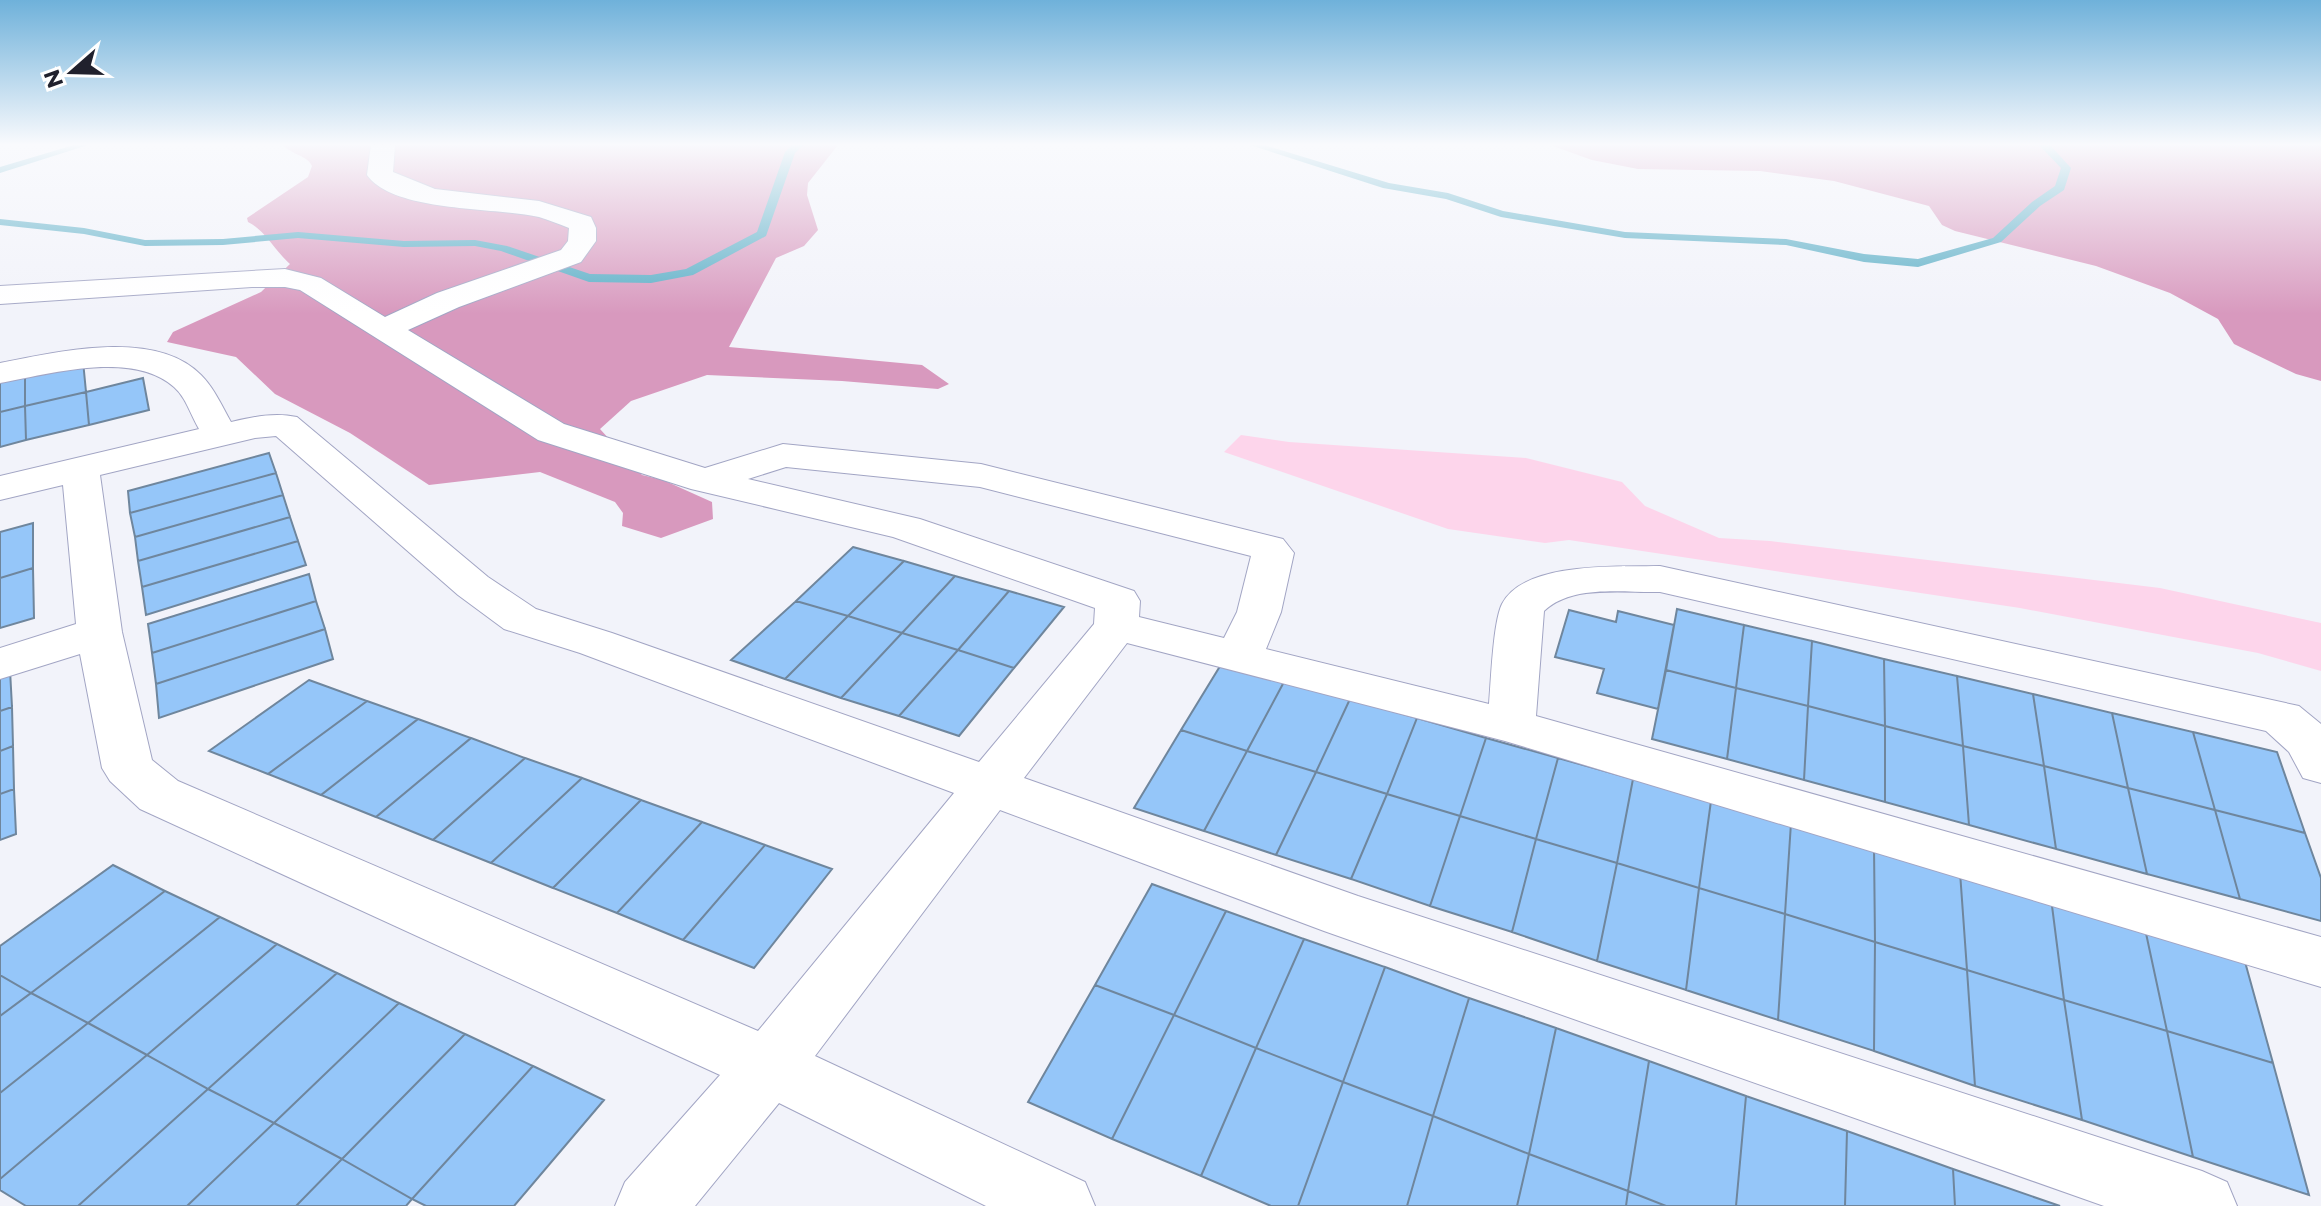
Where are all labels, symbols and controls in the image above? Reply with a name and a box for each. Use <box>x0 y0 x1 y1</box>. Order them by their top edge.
north arrow <box>32 32 112 112</box>
text: N <box>38 66 69 92</box>

